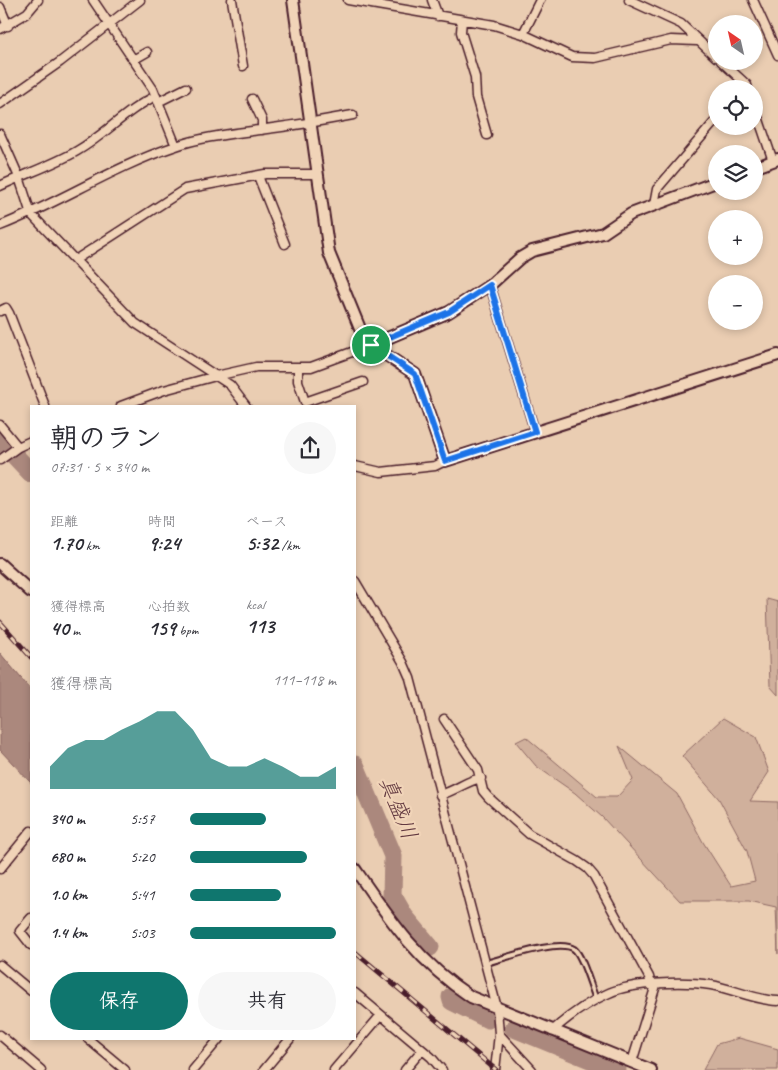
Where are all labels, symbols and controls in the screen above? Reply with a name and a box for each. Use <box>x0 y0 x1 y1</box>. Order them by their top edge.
north arrow <box>708 15 762 70</box>
map controls <box>708 15 763 330</box>
button: locate <box>708 80 763 135</box>
button: layers <box>708 145 763 200</box>
button: + <box>708 210 763 265</box>
button: − <box>708 275 763 330</box>
pin <box>350 324 392 366</box>
icon: arrive <box>357 331 385 359</box>
text: 朝のラン <box>50 420 162 455</box>
button: share <box>284 422 336 474</box>
text: 07:31 · 5 × 340 m <box>50 457 149 477</box>
text: 距離 <box>50 513 78 530</box>
text: 時間 <box>148 513 176 530</box>
text: ペース <box>246 513 287 530</box>
text: 1.70 <box>50 530 82 556</box>
text: 9:24 <box>148 530 180 556</box>
text: 5:32 <box>246 530 278 556</box>
text: km <box>82 537 100 554</box>
text: /km <box>278 537 300 554</box>
text: kcal <box>246 596 265 613</box>
text: 獲得標高 <box>50 598 106 615</box>
text: 心拍数 <box>148 598 190 615</box>
text: 113 <box>246 613 274 639</box>
text: 40 <box>50 615 69 641</box>
text: 159 <box>148 615 176 641</box>
text: m <box>69 622 80 639</box>
text: bpm <box>176 622 198 639</box>
text: 111–118 m <box>273 670 336 690</box>
text: 獲得標高 <box>50 674 114 694</box>
water label: 真盛川 <box>373 772 423 844</box>
text: 340 m <box>50 809 85 829</box>
text: 5:57 <box>130 809 155 829</box>
text: 680 m <box>50 847 85 867</box>
text: 5:20 <box>130 847 155 867</box>
text: 1.0 km <box>50 885 87 905</box>
text: 5:41 <box>130 885 155 905</box>
text: 1.4 km <box>50 923 87 943</box>
text: 5:03 <box>130 923 155 943</box>
button: 保存 <box>50 972 188 1030</box>
button: 共有 <box>198 972 336 1030</box>

